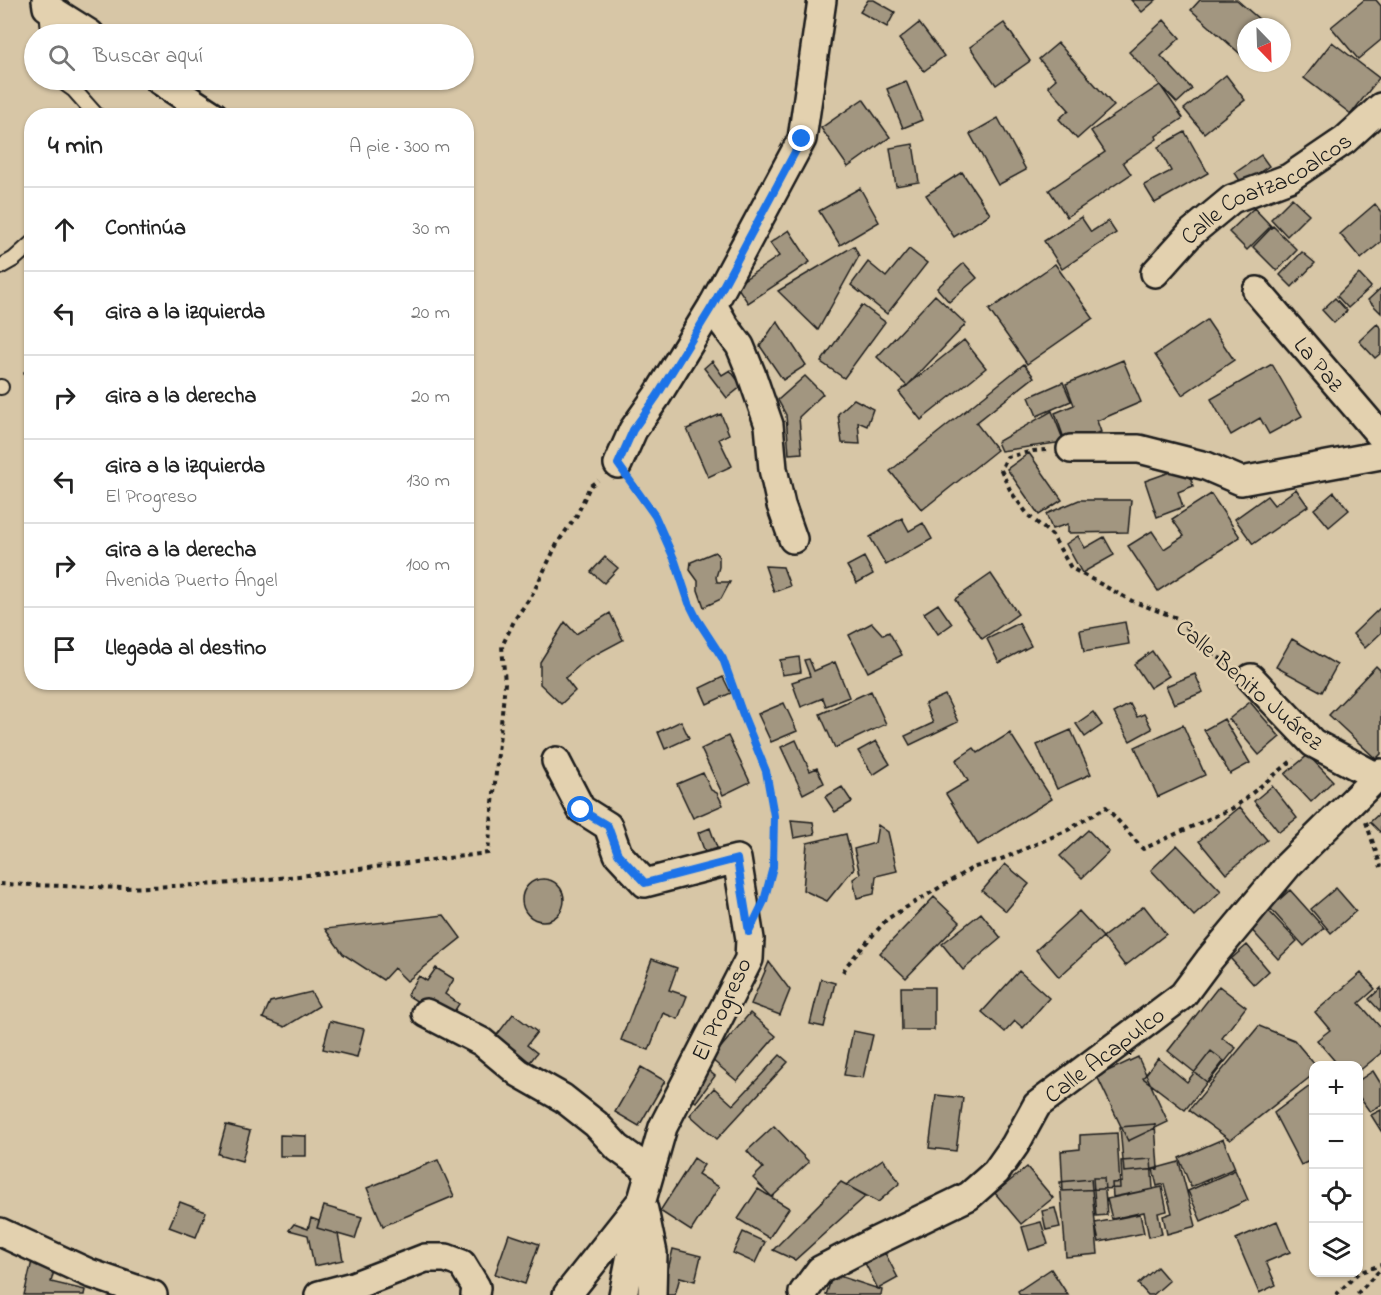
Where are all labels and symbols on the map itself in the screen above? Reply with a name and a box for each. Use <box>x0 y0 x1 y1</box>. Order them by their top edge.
north arrow <box>1237 18 1291 72</box>
route end <box>788 125 814 151</box>
street label: Calle Coatzacoalcos <box>1173 125 1360 254</box>
street label: La Paz <box>1284 330 1352 402</box>
street label: Calle Benito Juárez <box>1167 612 1331 761</box>
route start <box>567 796 593 822</box>
street label: El Progreso <box>684 953 763 1068</box>
street label: Calle Acapulco <box>1038 999 1173 1114</box>

